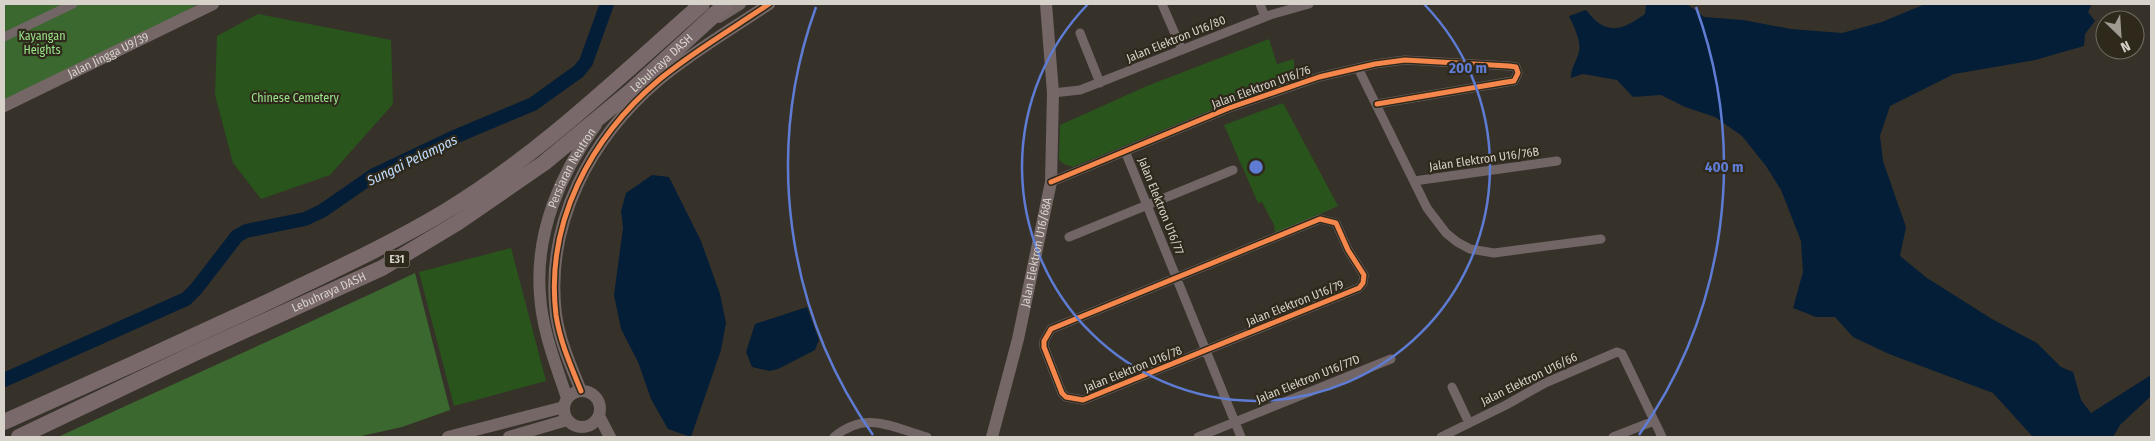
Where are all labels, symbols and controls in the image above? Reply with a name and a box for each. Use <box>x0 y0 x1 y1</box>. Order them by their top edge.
north arrow <box>2095 10 2145 60</box>
street label: Jalan Elektron U16/80 <box>1124 13 1228 65</box>
park label: Kayangan Heights <box>19 29 65 57</box>
street label: Jalan Jingga U9/39 <box>65 29 151 81</box>
street label: Lebuhraya DASH <box>627 31 696 95</box>
text: N <box>2118 37 2133 56</box>
text: 200 m <box>1448 59 1487 77</box>
street label: Jalan Elektron U16/76 <box>1210 63 1312 111</box>
park label: Chinese Cemetery <box>251 91 339 105</box>
street label: Persiaran Neutron <box>545 125 599 210</box>
water label: Sungai Pelampas <box>363 131 460 190</box>
street label: Jalan Elektron U16/76B <box>1428 144 1540 174</box>
street label: Jalan Elektron U16/77 <box>1135 155 1187 257</box>
centre of rings <box>1247 158 1265 176</box>
text: 400 m <box>1705 158 1743 176</box>
street label: Jalan Elektron U16/68A <box>1018 196 1055 308</box>
road number: E31 <box>384 250 410 268</box>
street label: Lebuhraya DASH <box>290 269 368 315</box>
street label: Jalan Elektron U16/79 <box>1244 277 1346 329</box>
street label: Jalan Elektron U16/78 <box>1082 343 1184 395</box>
street label: Jalan Elektron U16/66 <box>1479 350 1579 408</box>
street label: Jalan Elektron U16/77D <box>1254 352 1362 406</box>

